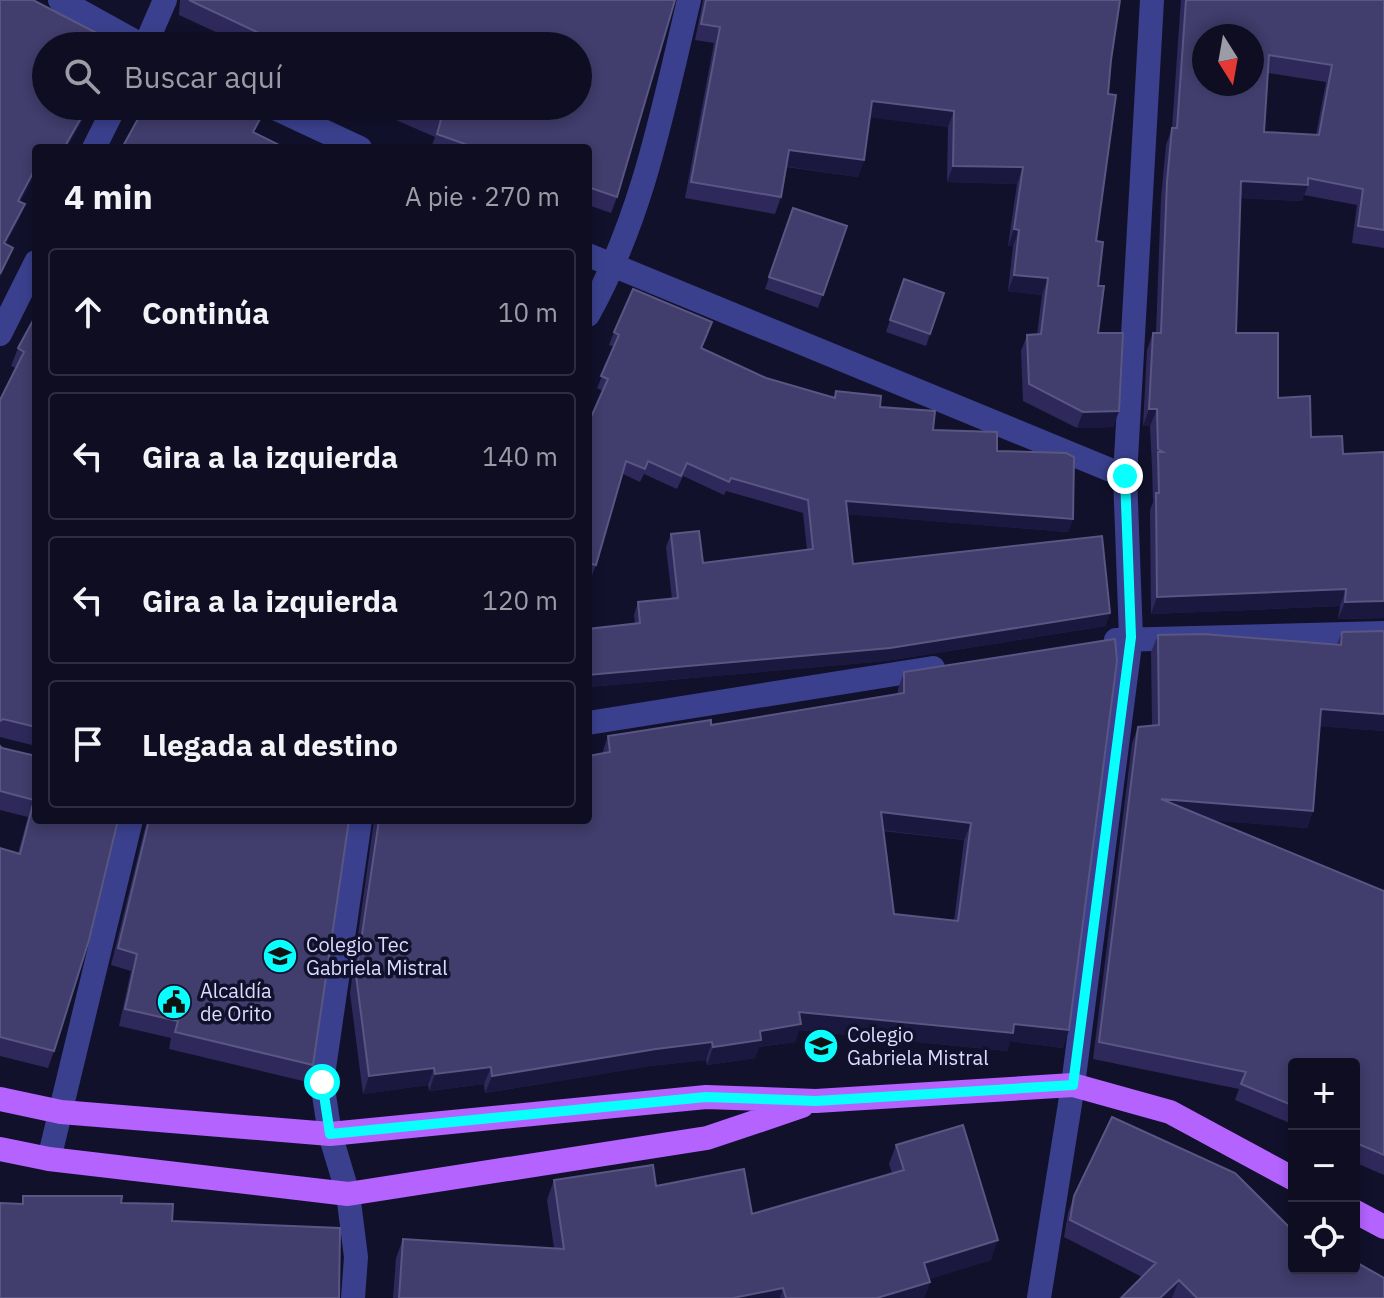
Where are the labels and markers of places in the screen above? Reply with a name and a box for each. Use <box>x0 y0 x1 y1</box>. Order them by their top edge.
place label: Colegio Tec Gabriela Mistral <box>306 931 448 981</box>
school or university icon: Colegio Tec Gabriela Mistral <box>261 937 299 975</box>
place label: Alcaldía de Orito <box>200 977 272 1027</box>
public building icon: Alcaldía de Orito <box>155 983 193 1021</box>
place label: Colegio Gabriela Mistral <box>847 1021 989 1071</box>
school or university icon: Colegio Gabriela Mistral <box>802 1027 840 1065</box>

